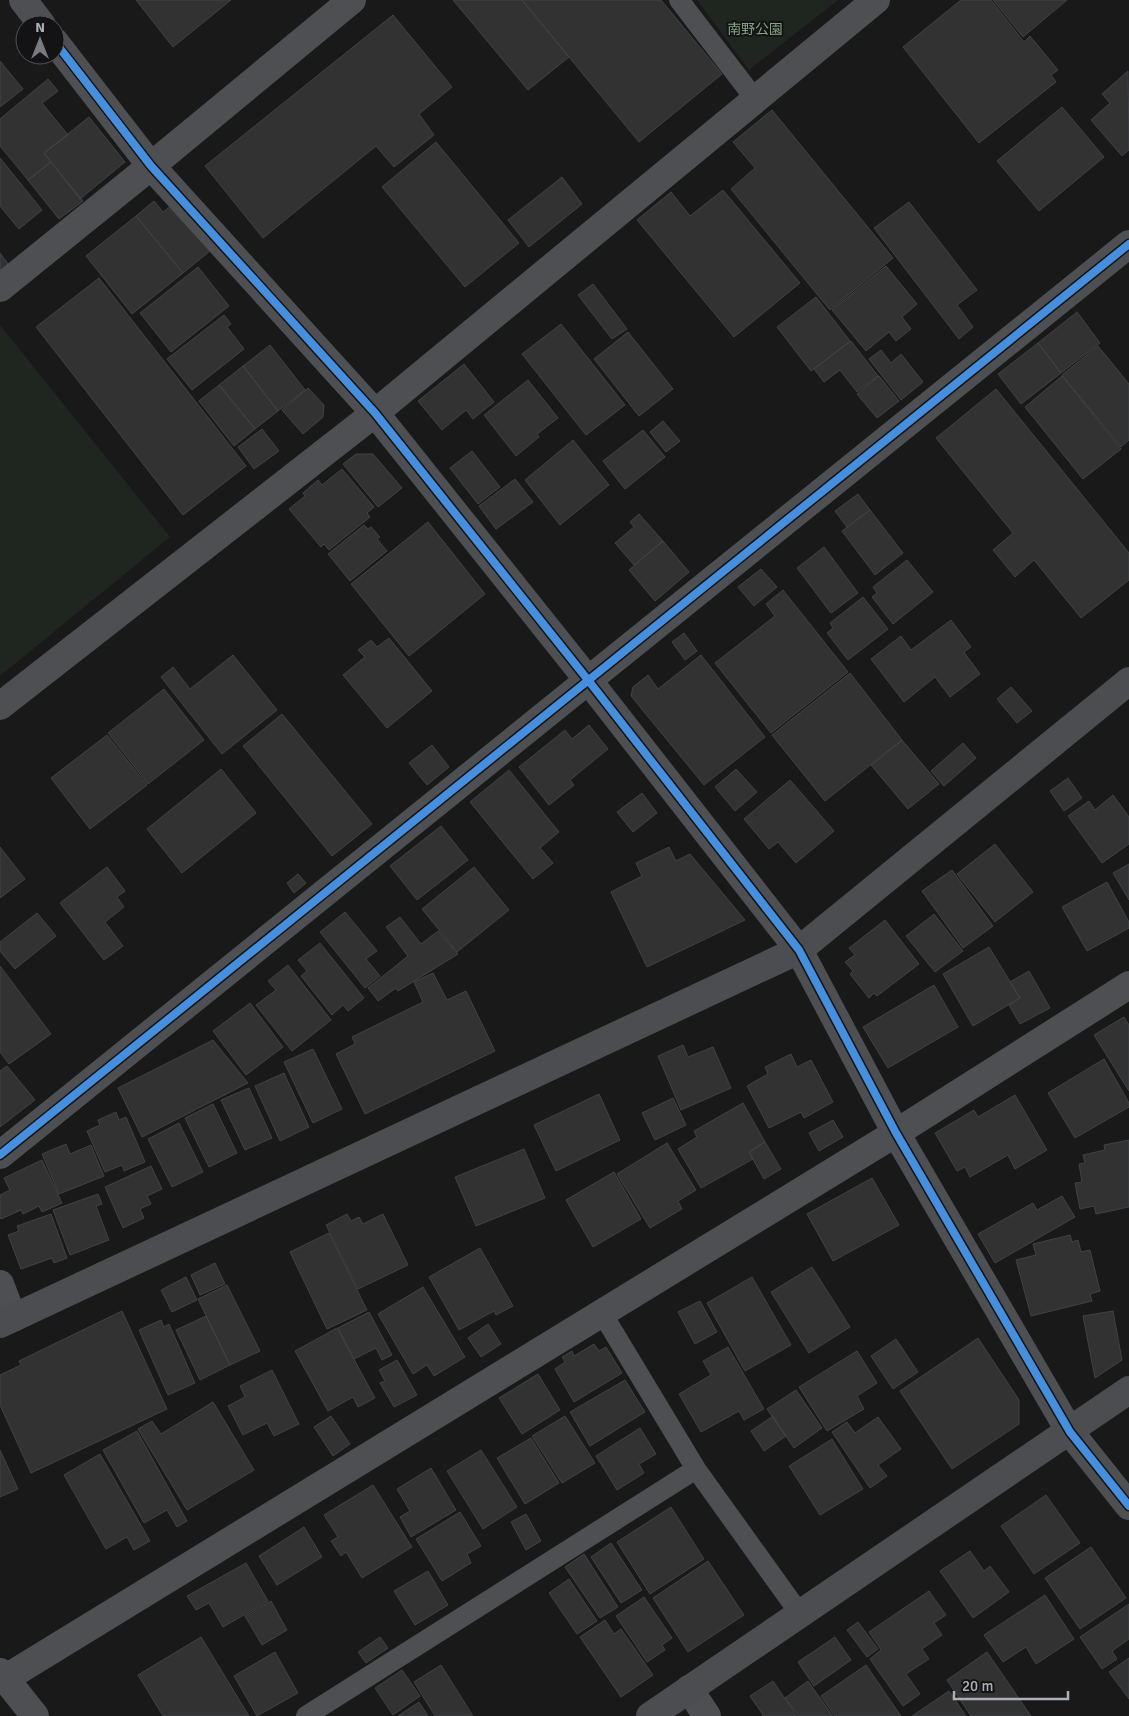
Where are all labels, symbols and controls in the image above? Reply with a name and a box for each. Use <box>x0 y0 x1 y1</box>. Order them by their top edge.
north arrow <box>15 15 65 65</box>
text: N <box>35 19 45 36</box>
park label: 南野公園 <box>727 21 783 38</box>
scale bar <box>954 1668 1068 1700</box>
text: 20 m <box>962 1677 993 1695</box>

